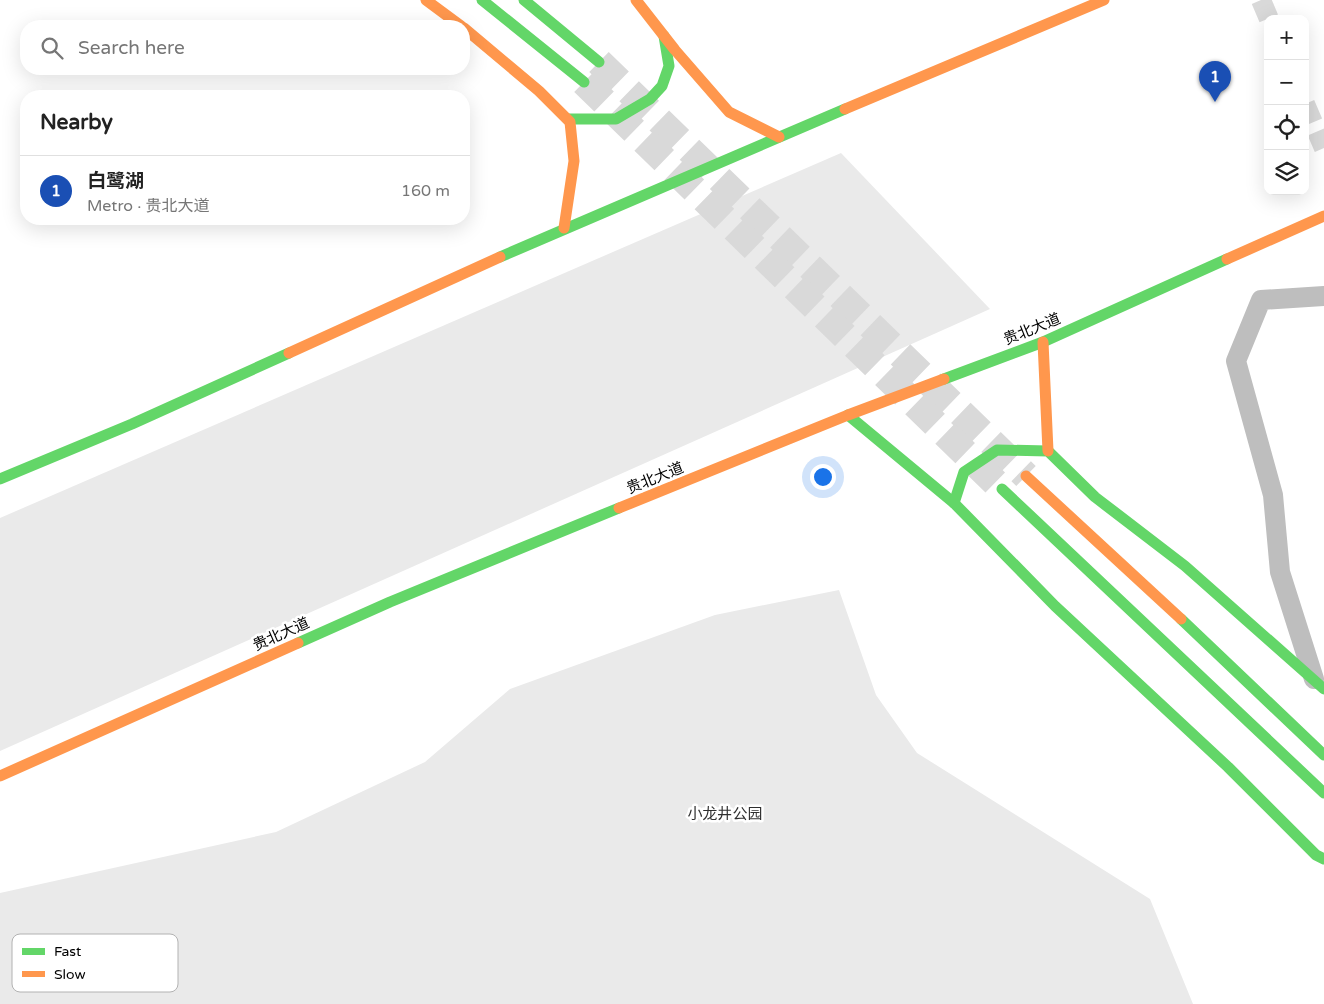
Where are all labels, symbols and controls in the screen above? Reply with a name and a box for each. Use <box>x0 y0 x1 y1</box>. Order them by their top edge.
map controls <box>1264 15 1309 195</box>
button: + <box>1264 15 1309 60</box>
search box <box>20 20 470 75</box>
icon: search <box>38 34 66 62</box>
text: Search here <box>78 37 185 59</box>
button: − <box>1264 60 1309 105</box>
pin: 1 <box>1199 61 1231 102</box>
button: locate <box>1264 105 1309 150</box>
text: Nearby <box>40 110 113 135</box>
button: layers <box>1264 150 1309 195</box>
text: 白鹭湖 <box>87 170 144 192</box>
text: 1 <box>51 181 61 201</box>
text: 160 m <box>401 181 450 201</box>
text: Metro · 贵北大道 <box>87 196 210 216</box>
street label: 贵北大道 <box>1001 309 1063 349</box>
street label: 贵北大道 <box>624 458 686 498</box>
your location <box>810 464 836 490</box>
street label: 贵北大道 <box>250 614 312 654</box>
park label: 小龙井公园 <box>687 805 763 823</box>
legend <box>12 934 178 992</box>
text: Fast <box>54 943 82 960</box>
text: Slow <box>54 966 86 983</box>

